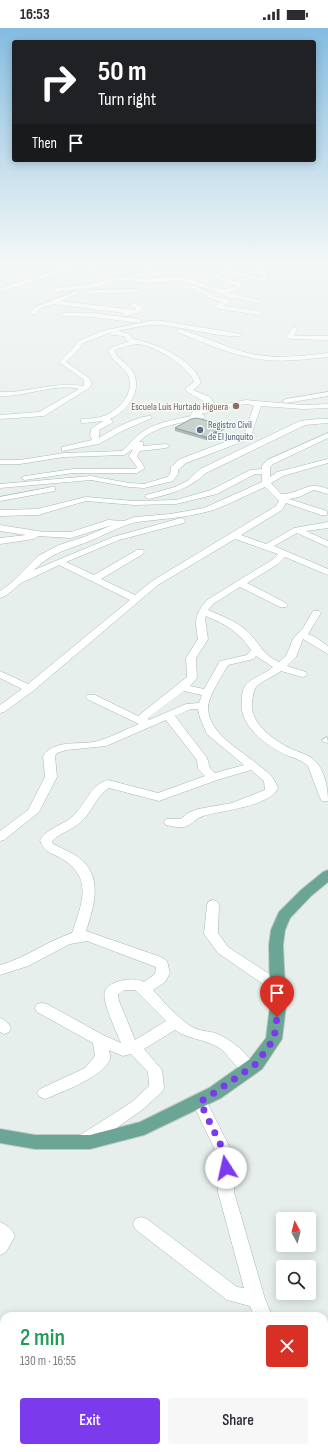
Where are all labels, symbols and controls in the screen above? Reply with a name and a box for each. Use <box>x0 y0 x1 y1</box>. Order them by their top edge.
text: 16:53 <box>20 5 50 24</box>
text: 50 m <box>98 55 147 88</box>
icon: right <box>32 56 84 108</box>
text: Turn right <box>98 89 156 110</box>
icon: arrive <box>65 132 87 154</box>
text: Then <box>32 134 57 153</box>
place label: Escuela Luis Hurtado Higuera <box>131 401 228 413</box>
marker: Escuela Luis Hurtado Higuera <box>231 401 241 411</box>
place label: Registro Civil de El Junquito <box>208 419 253 443</box>
marker: Registro Civil de El Junquito <box>195 425 205 435</box>
pin <box>260 976 294 1017</box>
icon: arrive <box>266 982 288 1004</box>
position arrow <box>205 1147 247 1189</box>
north arrow <box>276 1212 316 1252</box>
map controls <box>276 1212 316 1300</box>
button: search <box>276 1260 316 1300</box>
text: 2 min <box>20 1323 65 1352</box>
button: close <box>266 1325 308 1367</box>
text: 130 m · 16:55 <box>20 1353 76 1369</box>
button: Exit <box>20 1398 160 1444</box>
button: Share <box>168 1398 308 1444</box>

